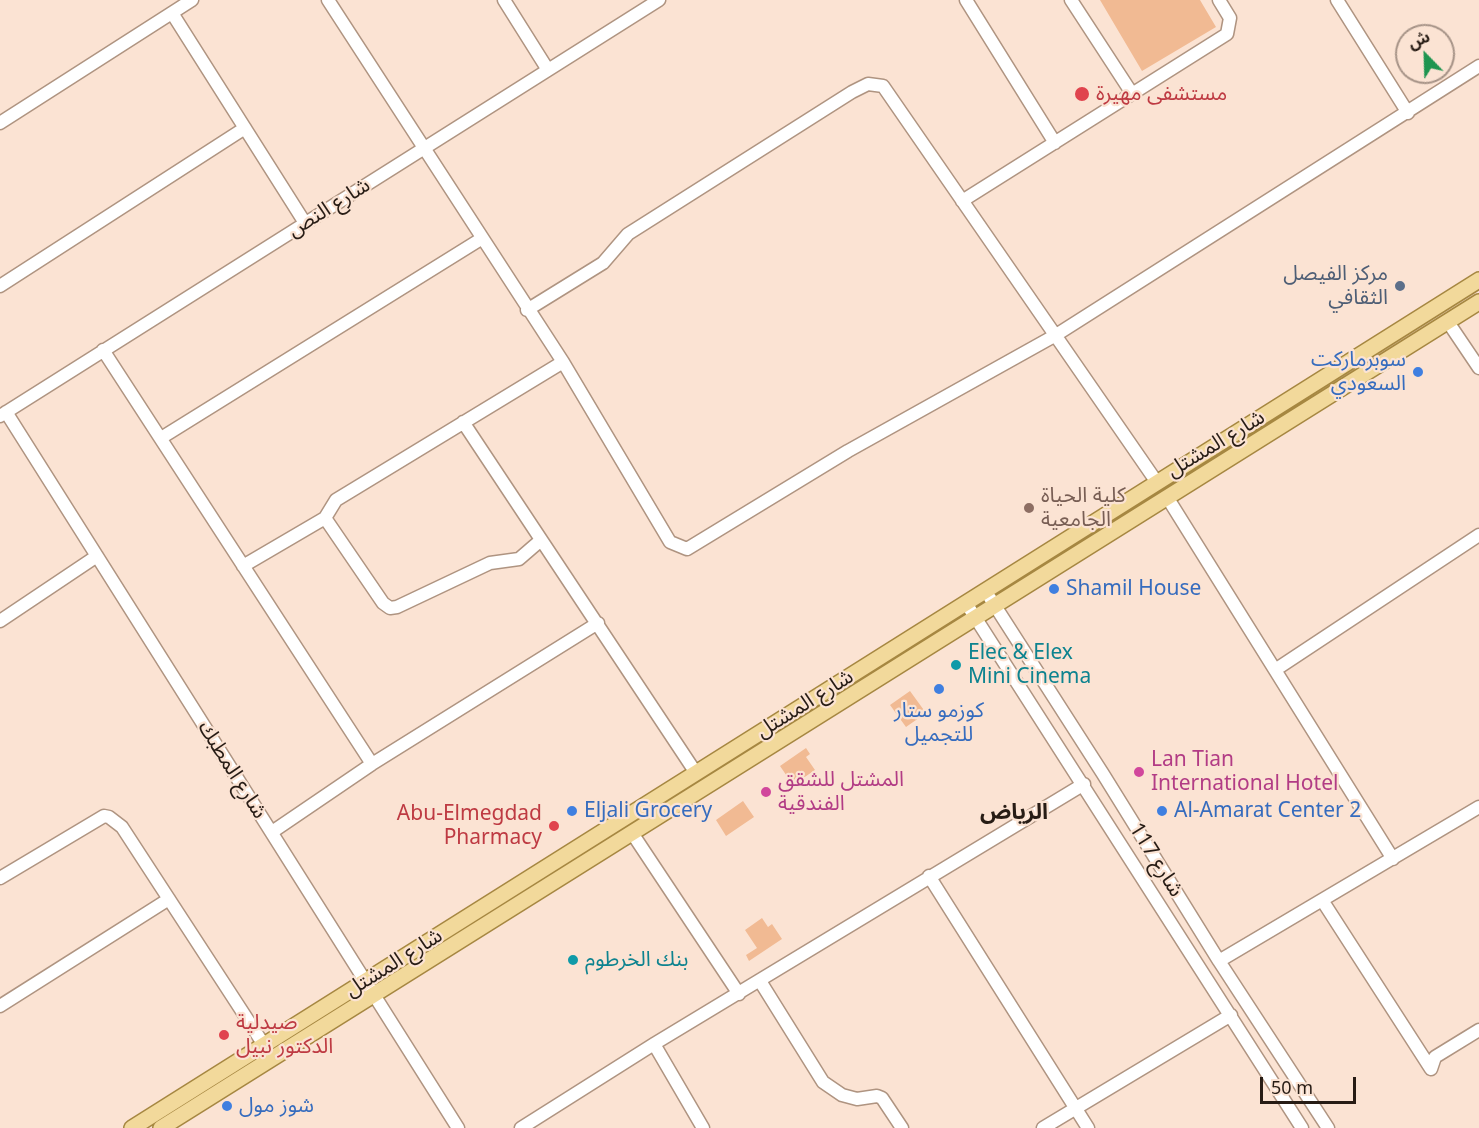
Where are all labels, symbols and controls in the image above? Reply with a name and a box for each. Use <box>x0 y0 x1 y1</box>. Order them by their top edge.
north arrow <box>1395 24 1455 84</box>
text: ش <box>1404 25 1433 54</box>
place label: مستشفى مهيرة <box>1096 81 1227 107</box>
marker: مستشفى مهيرة <box>1073 85 1091 103</box>
street label: شارع النص <box>283 173 375 243</box>
place label: مركز الفيصل الثقافي <box>1283 261 1388 311</box>
marker: مركز الفيصل الثقافي <box>1393 279 1407 293</box>
place label: سوبرماركت السعودي <box>1311 347 1406 397</box>
marker: سوبرماركت السعودي <box>1411 365 1425 379</box>
street label: شارع المشتل <box>1162 405 1270 483</box>
place label: كلية الحياة الجامعية <box>1041 483 1126 533</box>
marker: كلية الحياة الجامعية <box>1022 501 1036 515</box>
place label: Shamil House <box>1066 576 1201 602</box>
marker: Shamil House <box>1047 582 1061 596</box>
place label: Elec & Elex Mini Cinema <box>968 640 1091 690</box>
marker: Elec & Elex Mini Cinema <box>949 658 963 672</box>
street label: شارع المشتل <box>752 664 858 744</box>
marker: كوزمو ستار للتجميل <box>932 682 946 696</box>
place label: كوزمو ستار للتجميل <box>894 698 984 748</box>
street label: شارع المطبك <box>192 716 272 824</box>
place label: Lan Tian International Hotel <box>1151 747 1338 797</box>
marker: Lan Tian International Hotel <box>1132 765 1146 779</box>
place label: المشتل للشقق الفندقية <box>778 767 904 817</box>
marker: المشتل للشقق الفندقية <box>759 785 773 799</box>
place label: Eljali Grocery <box>584 798 712 824</box>
place label: Al-Amarat Center 2 <box>1174 798 1361 824</box>
district label: الرياض <box>980 800 1048 826</box>
place label: Abu-Elmegdad Pharmacy <box>397 801 542 851</box>
marker: Eljali Grocery <box>565 804 579 818</box>
marker: Al-Amarat Center 2 <box>1155 804 1169 818</box>
street label: شارع 117 <box>1123 818 1189 902</box>
marker: Abu-Elmegdad Pharmacy <box>547 819 561 833</box>
street label: شارع المشتل <box>341 923 447 1003</box>
place label: بنك الخرطوم <box>585 947 688 973</box>
marker: بنك الخرطوم <box>566 953 580 967</box>
place label: صيدلية الدكتور نبيل <box>236 1010 333 1060</box>
marker: صيدلية الدكتور نبيل <box>217 1028 231 1042</box>
scale bar <box>1263 1065 1359 1103</box>
text: 50 m <box>1271 1075 1313 1099</box>
place label: شوز مول <box>239 1093 314 1119</box>
marker: شوز مول <box>220 1099 234 1113</box>

